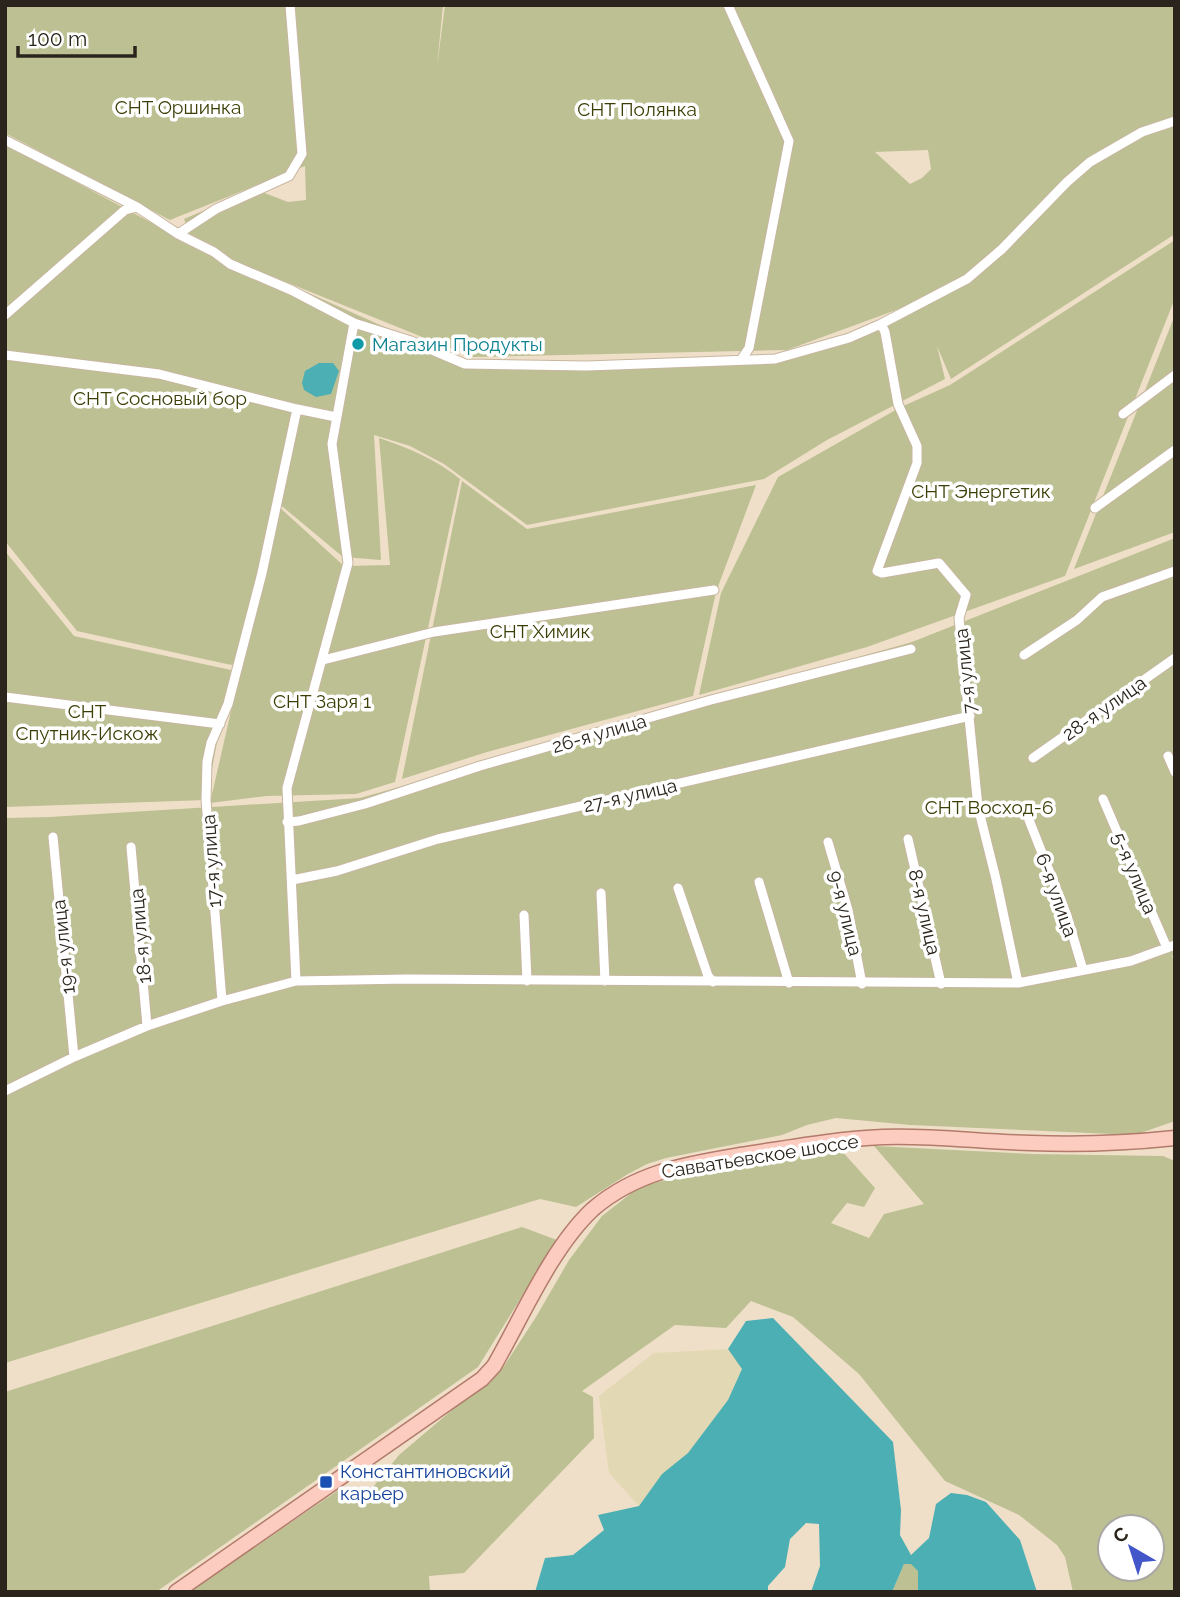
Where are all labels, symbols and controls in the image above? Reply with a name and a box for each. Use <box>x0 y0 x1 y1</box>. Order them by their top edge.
scale bar <box>18 14 135 58</box>
text: 100 m <box>28 26 87 51</box>
park label: СНТ Оршинка <box>115 96 241 118</box>
park label: СНТ Полянка <box>577 98 697 120</box>
place label: Магазин Продукты <box>372 333 543 355</box>
marker: Магазин Продукты <box>350 336 366 352</box>
park label: СНТ Сосновый бор <box>73 387 247 409</box>
park label: СНТ Энергетик <box>911 480 1051 502</box>
park label: СНТ Химик <box>490 620 590 642</box>
street label: 7-я улица <box>950 627 980 715</box>
street label: 28-я улица <box>1058 671 1150 745</box>
park label: СНТ Заря 1 <box>273 690 371 712</box>
park label: СНТ Спутник-Искож <box>15 700 159 744</box>
street label: 26-я улица <box>549 709 649 757</box>
street label: 27-я улица <box>581 774 679 816</box>
park label: СНТ Восход-6 <box>925 796 1053 818</box>
street label: 17-я улица <box>197 814 225 908</box>
street label: 5-я улица <box>1108 829 1162 917</box>
street label: 6-я улица <box>1032 850 1082 940</box>
street label: 8-я улица <box>904 867 946 957</box>
street label: 9-я улица <box>825 868 867 958</box>
street label: 18-я улица <box>125 888 155 984</box>
street label: 19-я улица <box>47 899 79 995</box>
street label: Савватьевское шоссе <box>660 1130 860 1182</box>
place label: Константиновский карьер <box>340 1460 511 1504</box>
marker: Константиновский карьер <box>318 1474 334 1490</box>
north arrow <box>1096 1513 1166 1583</box>
text: С <box>1108 1522 1132 1547</box>

